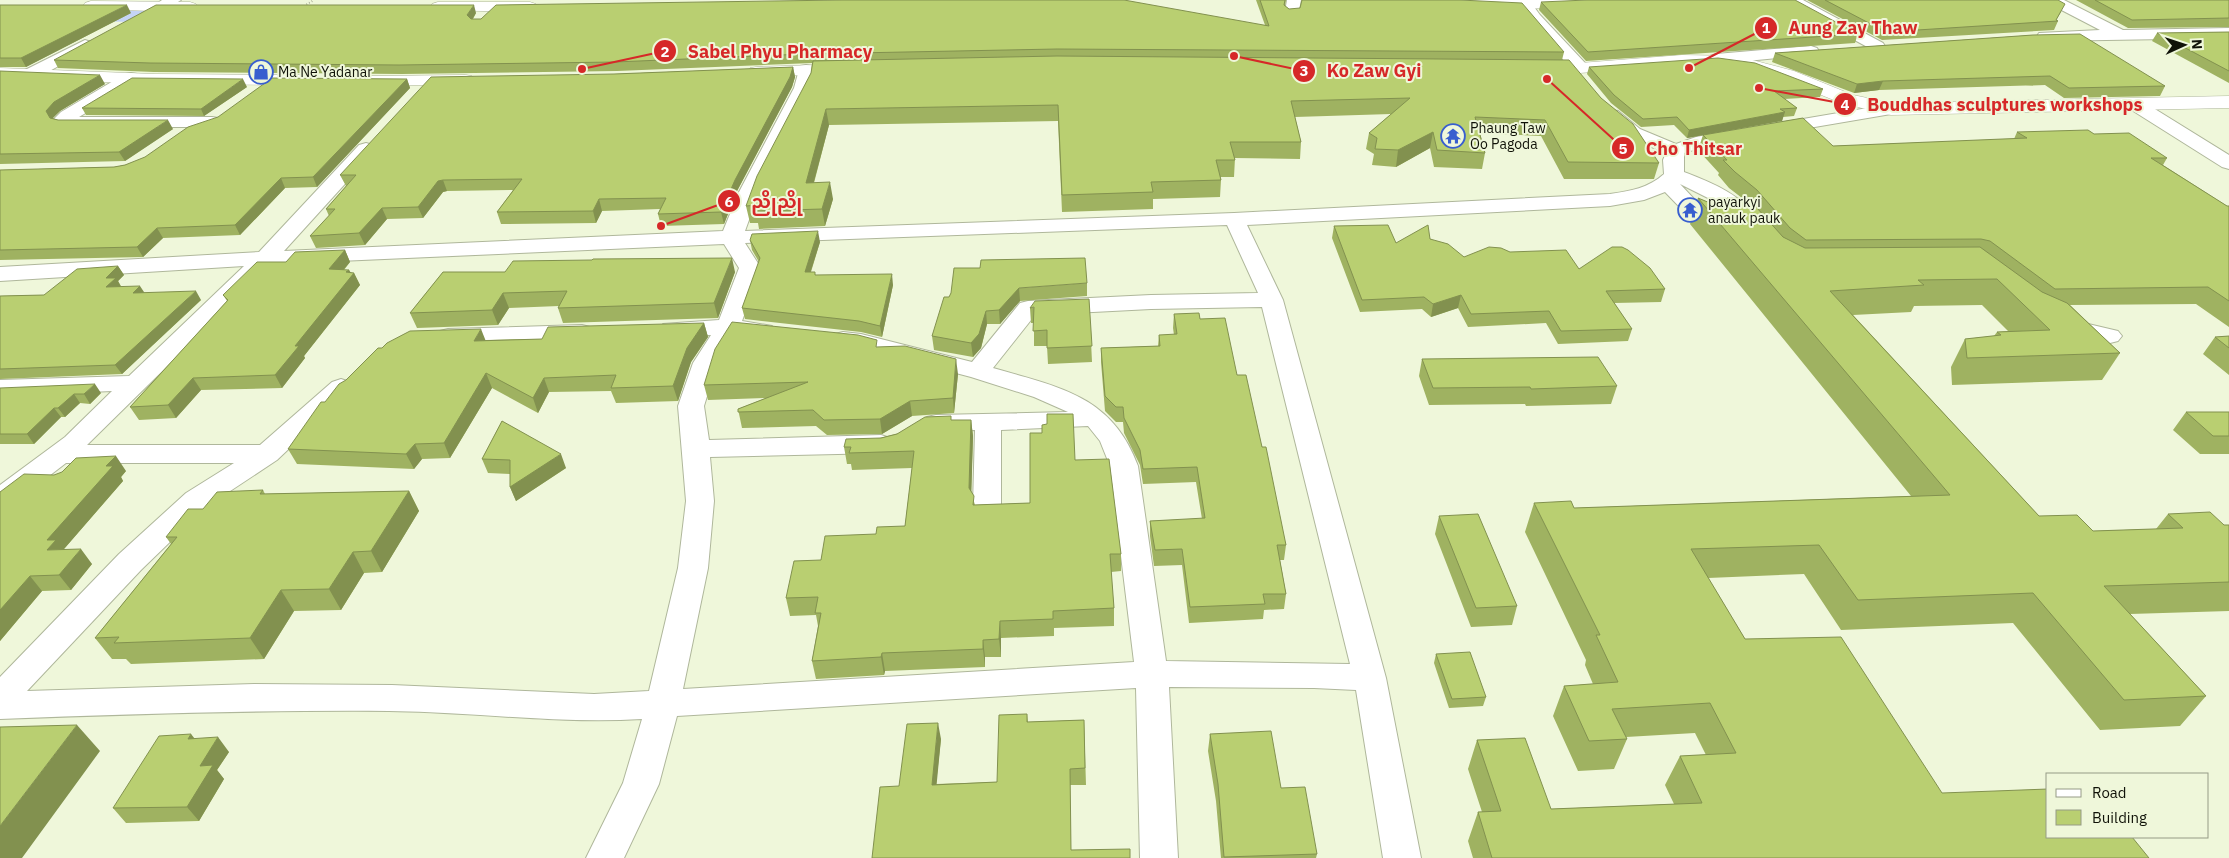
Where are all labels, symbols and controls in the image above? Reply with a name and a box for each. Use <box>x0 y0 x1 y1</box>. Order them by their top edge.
callout: Aung Zay Thaw <box>1754 12 1928 45</box>
text: Aung Zay Thaw <box>1788 16 1918 39</box>
text: 1 <box>1761 18 1771 37</box>
north arrow <box>2159 20 2209 70</box>
callout: Sabel Phyu Pharmacy <box>653 35 882 68</box>
text: N <box>2188 39 2206 50</box>
text: Sabel Phyu Pharmacy <box>688 40 873 63</box>
text: 2 <box>660 42 670 61</box>
callout: Ko Zaw Gyi <box>1292 55 1432 88</box>
shop icon: Ma Ne Yadanar <box>248 59 274 85</box>
text: Ko Zaw Gyi <box>1327 59 1421 82</box>
text: 3 <box>1299 61 1309 80</box>
place label: Ma Ne Yadanar <box>278 63 372 81</box>
callout: Bouddhas sculptures workshops <box>1832 88 2153 121</box>
text: Bouddhas sculptures workshops <box>1867 93 2143 116</box>
text: 4 <box>1840 95 1850 114</box>
place label: Phaung Taw Oo Pagoda <box>1470 119 1546 153</box>
temple icon: Phaung Taw Oo Pagoda <box>1440 123 1466 149</box>
callout: Cho Thitsar <box>1611 132 1752 165</box>
text: Cho Thitsar <box>1646 137 1742 160</box>
text: 5 <box>1618 139 1628 158</box>
callout: ညိုညို <box>716 185 813 218</box>
text: ညိုညို <box>751 190 804 216</box>
text: 6 <box>724 192 734 211</box>
place label: payarkyi anauk pauk <box>1708 193 1781 227</box>
temple icon: payarkyi anauk pauk <box>1677 197 1703 223</box>
legend <box>2046 773 2209 838</box>
text: Road <box>2092 783 2127 802</box>
text: Building <box>2092 808 2147 827</box>

